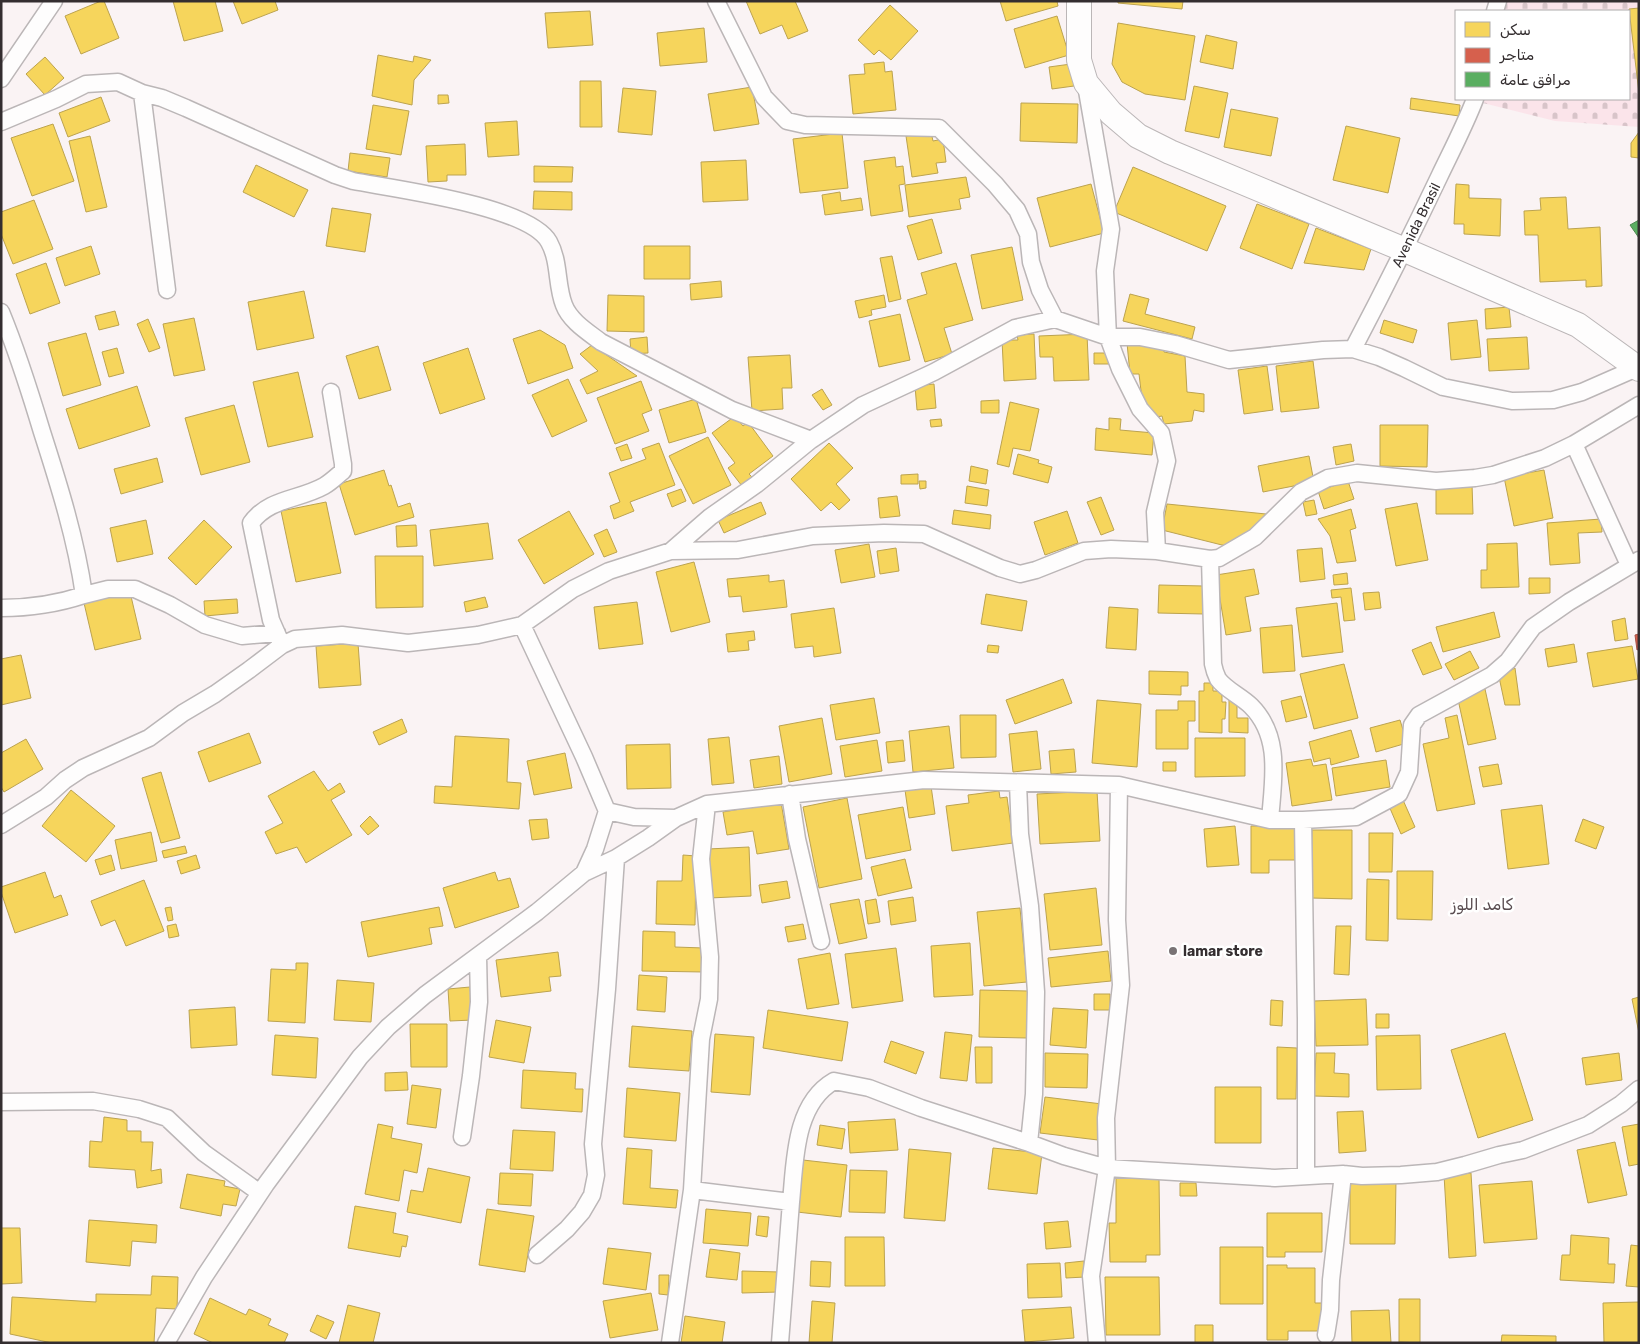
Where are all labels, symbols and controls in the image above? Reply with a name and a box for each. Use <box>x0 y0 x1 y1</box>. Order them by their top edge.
legend <box>1455 10 1630 100</box>
text: سكن <box>1500 21 1531 39</box>
text: متاجر <box>1499 46 1534 64</box>
text: مرافق عامة <box>1500 71 1571 89</box>
street label: Avenida Brasil <box>1389 180 1444 270</box>
district label: كامد اللوز <box>1450 895 1514 915</box>
place label: lamar store <box>1183 943 1263 960</box>
marker: lamar store <box>1167 945 1179 957</box>

